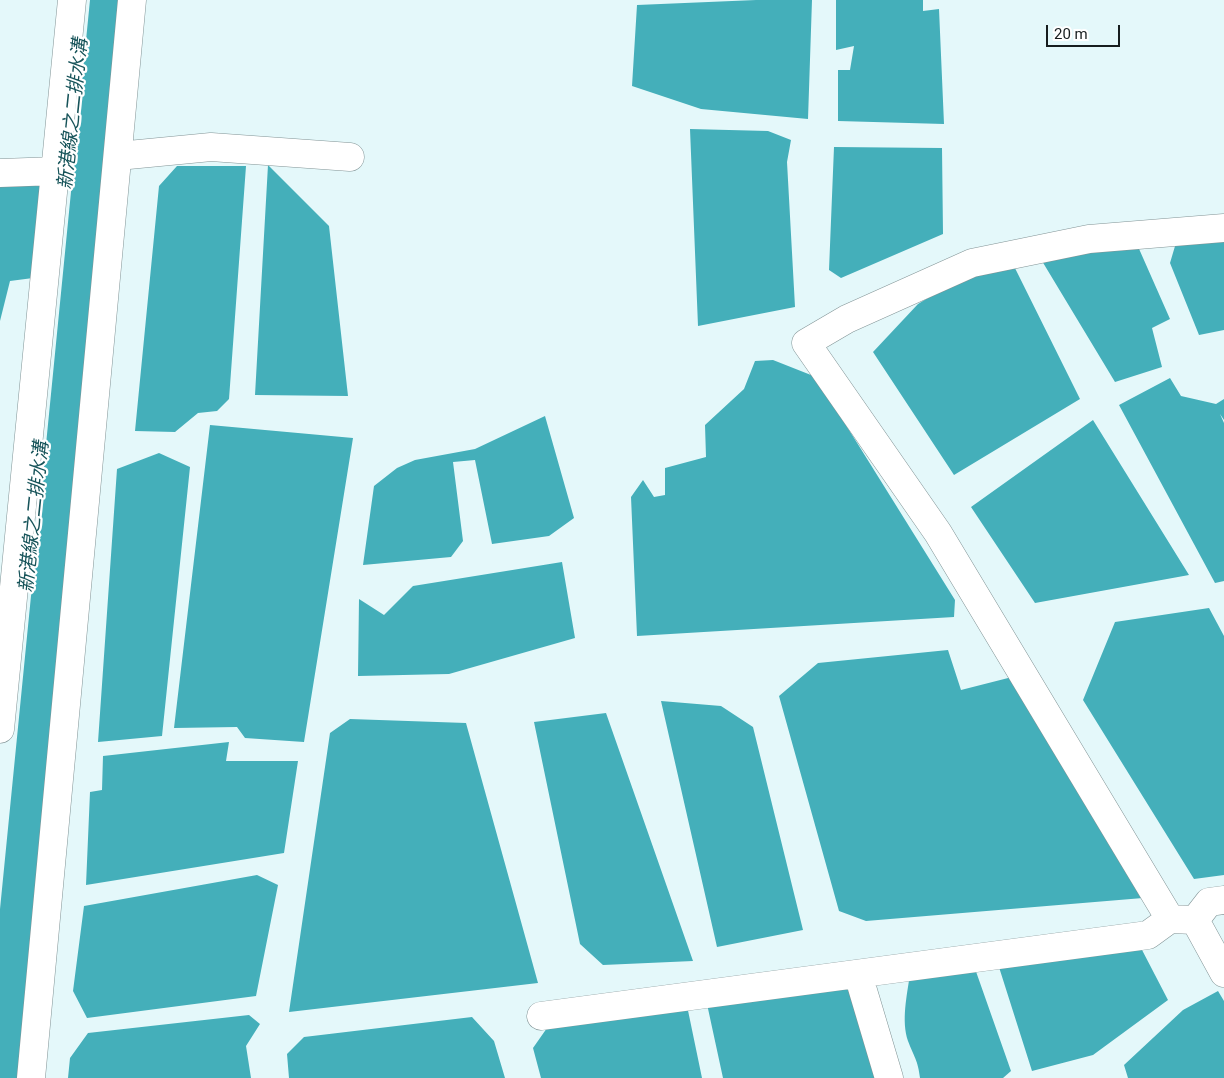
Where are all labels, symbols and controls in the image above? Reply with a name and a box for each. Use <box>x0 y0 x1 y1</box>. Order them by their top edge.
scale bar <box>1049 15 1123 47</box>
text: 20 m <box>1054 25 1088 43</box>
water label: 新港線之二排水溝 <box>55 37 93 191</box>
water label: 新港線之二排水溝 <box>16 440 54 594</box>

